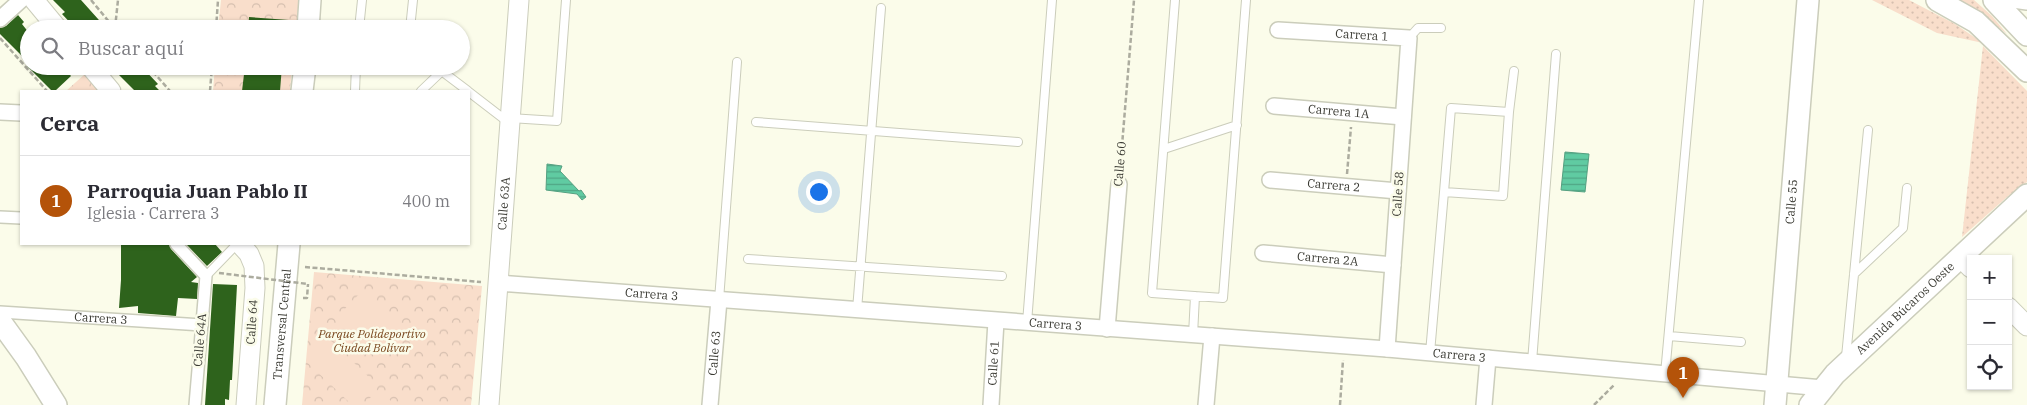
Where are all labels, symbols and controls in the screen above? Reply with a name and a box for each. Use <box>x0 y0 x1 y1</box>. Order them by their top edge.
search box <box>20 20 470 75</box>
street label: Carrera 1 <box>1335 26 1389 44</box>
icon: search <box>38 34 66 62</box>
text: Buscar aquí <box>78 36 184 60</box>
street label: Carrera 1A <box>1308 101 1371 121</box>
text: Cerca <box>40 109 99 137</box>
street label: Calle 60 <box>1110 141 1129 187</box>
street label: Calle 58 <box>1388 171 1407 217</box>
street label: Carrera 2 <box>1307 175 1361 195</box>
street label: Calle 63A <box>494 176 513 231</box>
text: Parroquia Juan Pablo II <box>87 179 308 203</box>
your location <box>806 179 832 205</box>
street label: Calle 55 <box>1782 179 1800 225</box>
text: 1 <box>51 191 61 211</box>
text: 400 m <box>402 191 450 211</box>
text: Iglesia · Carrera 3 <box>87 203 220 223</box>
street label: Carrera 2A <box>1296 248 1360 269</box>
map controls <box>1967 255 2012 390</box>
button: + <box>1967 255 2012 300</box>
street label: Avenida Búcaros Oeste <box>1853 259 1957 358</box>
street label: Transversal Central <box>269 268 294 380</box>
street label: Carrera 3 <box>625 284 679 303</box>
street label: Calle 64 <box>242 299 261 345</box>
button: − <box>1967 300 2012 345</box>
street label: Carrera 3 <box>74 309 128 327</box>
street label: Calle 64A <box>190 312 209 367</box>
street label: Carrera 3 <box>1028 314 1083 333</box>
park label: Parque Polideportivo Ciudad Bolívar <box>317 326 426 355</box>
street label: Calle 63 <box>705 330 723 376</box>
street label: Calle 61 <box>984 340 1002 386</box>
street label: Carrera 3 <box>1432 345 1486 365</box>
button: locate <box>1967 345 2012 390</box>
pin: 1 <box>1667 357 1699 398</box>

